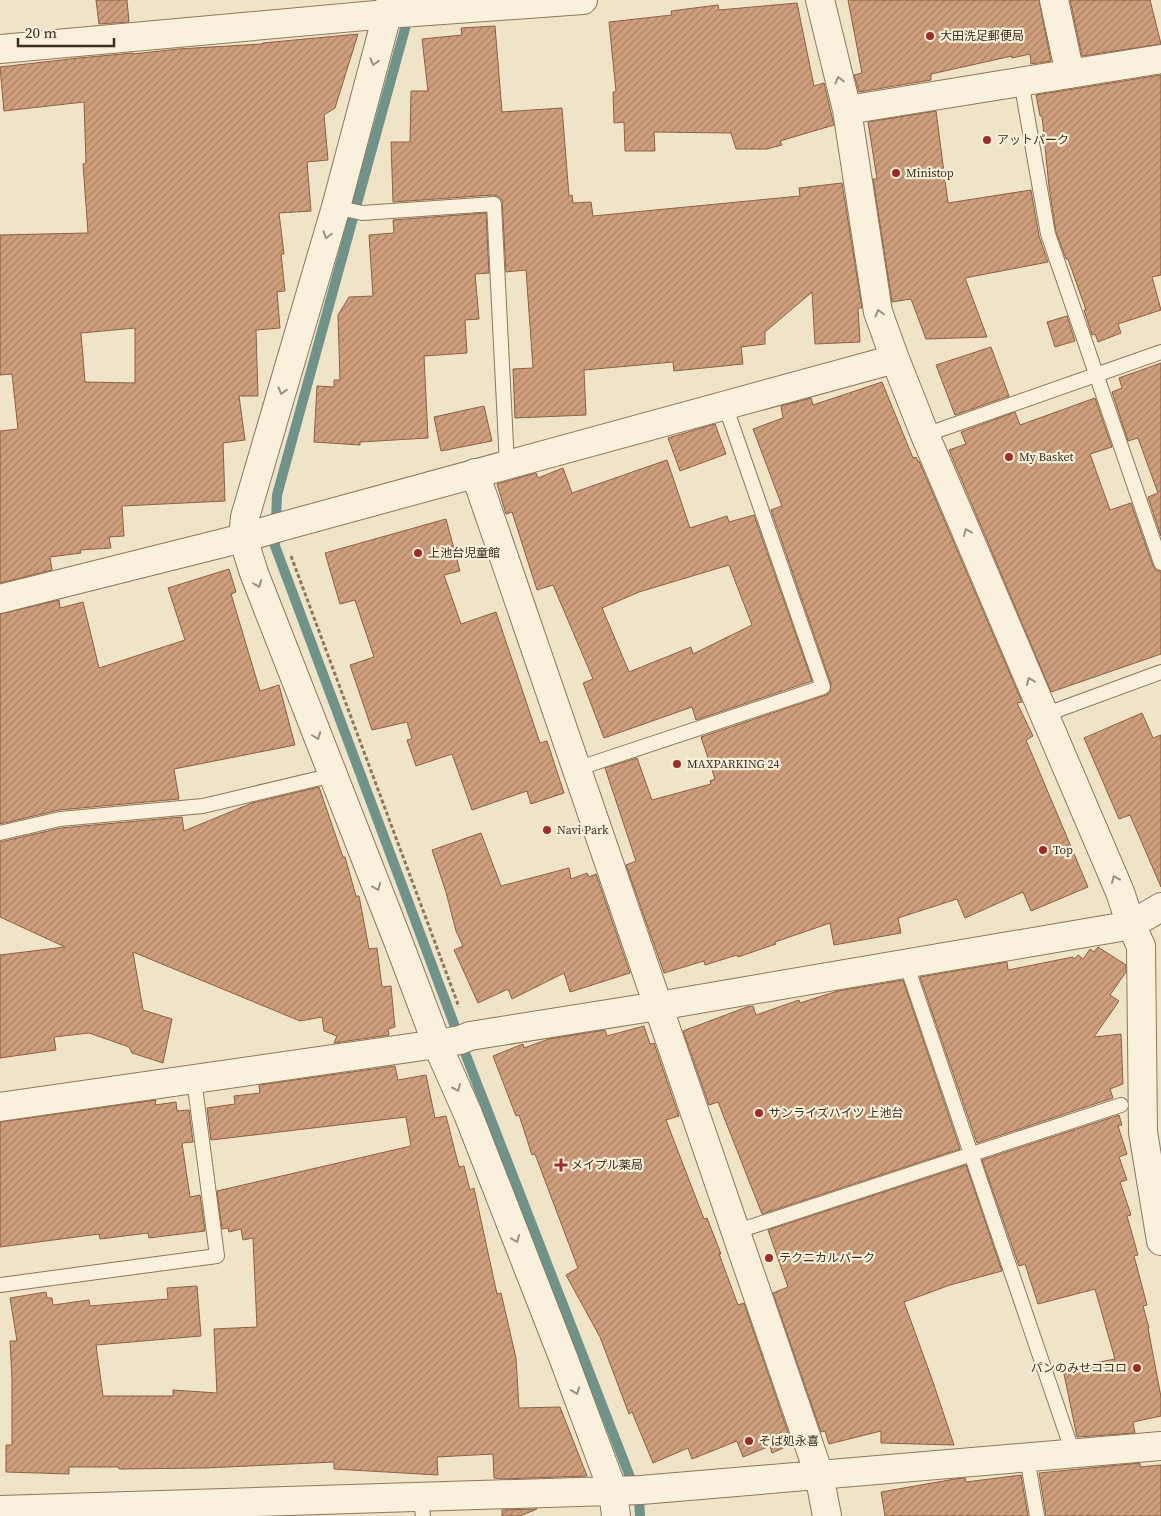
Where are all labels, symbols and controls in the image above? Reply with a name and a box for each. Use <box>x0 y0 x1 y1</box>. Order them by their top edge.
scale bar <box>18 15 114 47</box>
text: 20 m <box>25 22 57 43</box>
place label: 大田洗足郵便局 <box>940 28 1024 44</box>
marker: 大田洗足郵便局 <box>924 30 936 42</box>
one-way arrow <box>370 57 380 65</box>
one-way arrow <box>834 75 845 84</box>
place label: アットパーク <box>997 132 1069 148</box>
marker: アットパーク <box>981 134 993 146</box>
place label: Ministop <box>906 165 954 181</box>
marker: Ministop <box>890 167 902 179</box>
one-way arrow <box>323 231 333 239</box>
one-way arrow <box>875 309 885 317</box>
one-way arrow <box>277 387 287 395</box>
place label: My Basket <box>1019 449 1074 465</box>
marker: My Basket <box>1003 451 1015 463</box>
one-way arrow <box>962 528 973 537</box>
place label: 上池台児童館 <box>428 545 500 561</box>
marker: 上池台児童館 <box>412 547 424 559</box>
one-way arrow <box>252 579 262 588</box>
one-way arrow <box>1026 677 1037 686</box>
one-way arrow <box>312 731 322 739</box>
place label: MAXPARKING 24 <box>687 756 780 772</box>
marker: MAXPARKING 24 <box>671 758 683 770</box>
place label: Navi Park <box>557 822 609 838</box>
marker: Navi Park <box>541 824 553 836</box>
place label: Top <box>1053 842 1073 858</box>
marker: Top <box>1037 844 1049 856</box>
one-way arrow <box>1110 875 1121 884</box>
one-way arrow <box>371 882 381 891</box>
one-way arrow <box>450 1083 461 1092</box>
place label: サンライズハイツ 上池台 <box>769 1105 903 1121</box>
marker: サンライズハイツ 上池台 <box>753 1107 765 1119</box>
place label: メイプル薬局 <box>571 1157 643 1173</box>
marker: メイプル薬局 <box>555 1159 567 1171</box>
one-way arrow <box>510 1234 521 1243</box>
place label: テクニカルパーク <box>779 1250 875 1266</box>
marker: テクニカルパーク <box>763 1252 775 1264</box>
place label: パンのみせココロ <box>1030 1360 1127 1376</box>
marker: パンのみせココロ <box>1131 1362 1143 1374</box>
one-way arrow <box>570 1386 580 1394</box>
place label: そば処永喜 <box>759 1433 819 1449</box>
marker: そば処永喜 <box>743 1435 755 1447</box>

